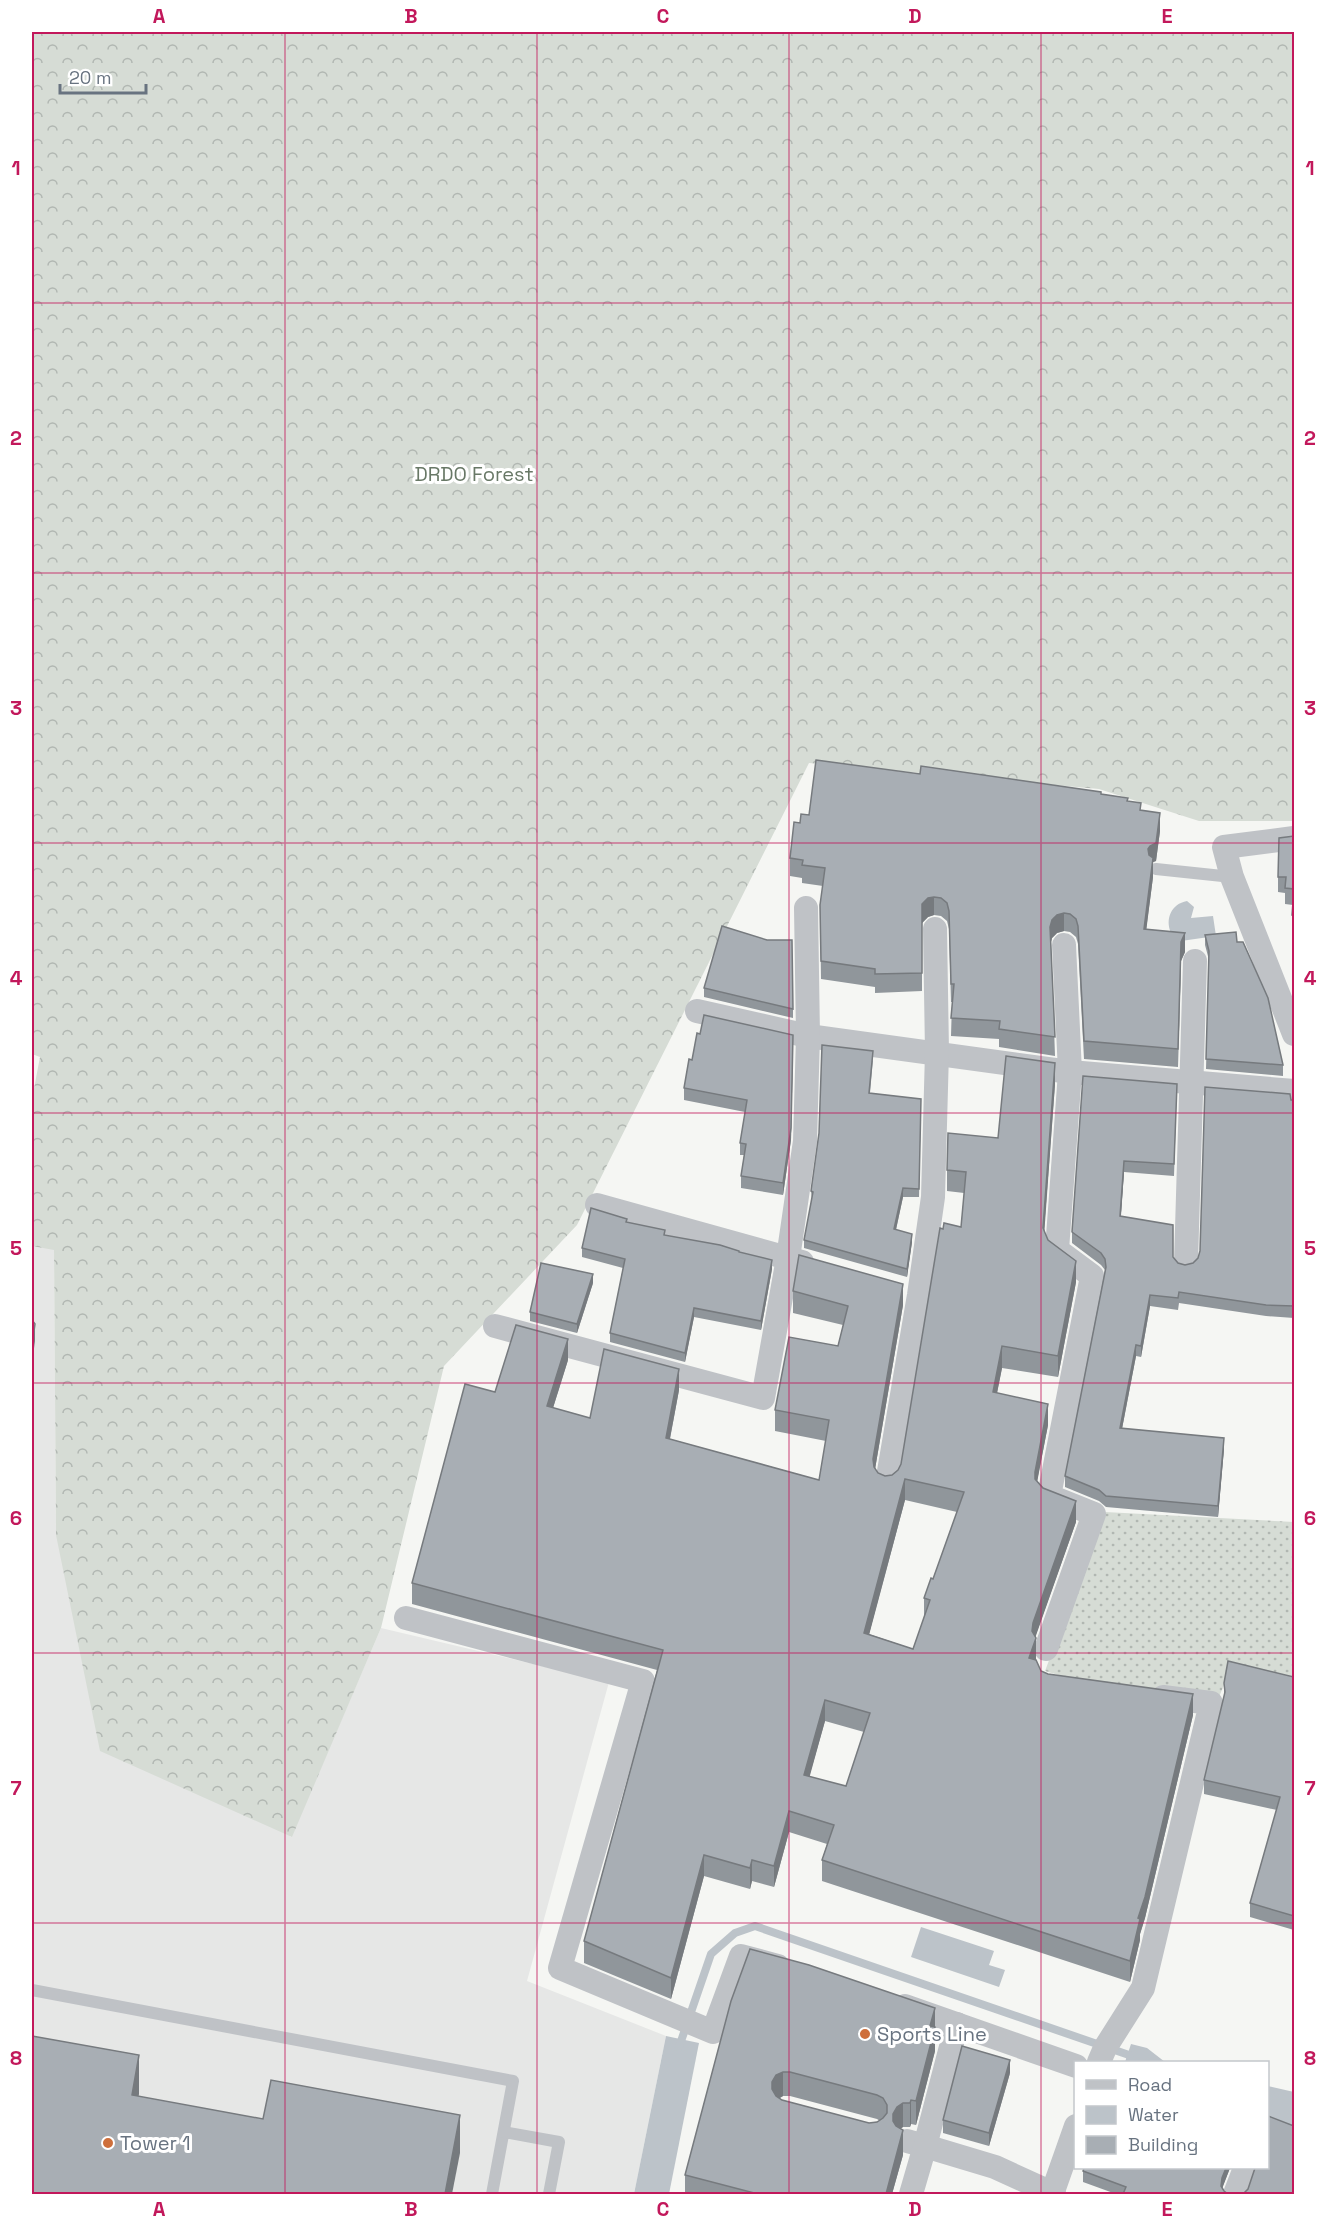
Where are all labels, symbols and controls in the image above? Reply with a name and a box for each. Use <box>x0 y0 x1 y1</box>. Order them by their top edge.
text: A <box>153 3 166 29</box>
text: B <box>404 3 418 29</box>
text: C <box>657 3 670 29</box>
text: D <box>908 3 922 29</box>
text: E <box>1161 3 1173 29</box>
scale bar <box>60 57 146 95</box>
text: 20 m <box>69 66 112 89</box>
text: 1 <box>11 155 21 181</box>
text: 1 <box>1305 155 1315 181</box>
text: 2 <box>10 425 22 451</box>
text: 2 <box>1304 425 1316 451</box>
park label: DRDO Forest <box>414 461 534 487</box>
text: 3 <box>10 695 22 721</box>
text: 3 <box>1304 695 1316 721</box>
text: 4 <box>10 965 23 991</box>
text: 4 <box>1304 965 1317 991</box>
text: 5 <box>10 1235 22 1261</box>
text: 5 <box>1304 1235 1316 1261</box>
text: 6 <box>10 1505 22 1531</box>
text: 6 <box>1304 1505 1316 1531</box>
text: 7 <box>10 1775 22 1801</box>
text: 7 <box>1304 1775 1316 1801</box>
place label: Sports Line <box>877 2021 987 2047</box>
marker: Sports Line <box>858 2027 872 2041</box>
text: 8 <box>10 2045 22 2071</box>
text: 8 <box>1304 2045 1316 2071</box>
legend <box>1074 2061 1269 2169</box>
text: Road <box>1128 2073 1172 2096</box>
text: Water <box>1128 2103 1179 2126</box>
place label: Tower 1 <box>120 2130 191 2156</box>
text: Building <box>1128 2133 1198 2156</box>
marker: Tower 1 <box>101 2136 115 2150</box>
text: A <box>153 2196 166 2222</box>
text: B <box>404 2196 418 2222</box>
text: C <box>657 2196 670 2222</box>
text: D <box>908 2196 922 2222</box>
text: E <box>1161 2196 1173 2222</box>

